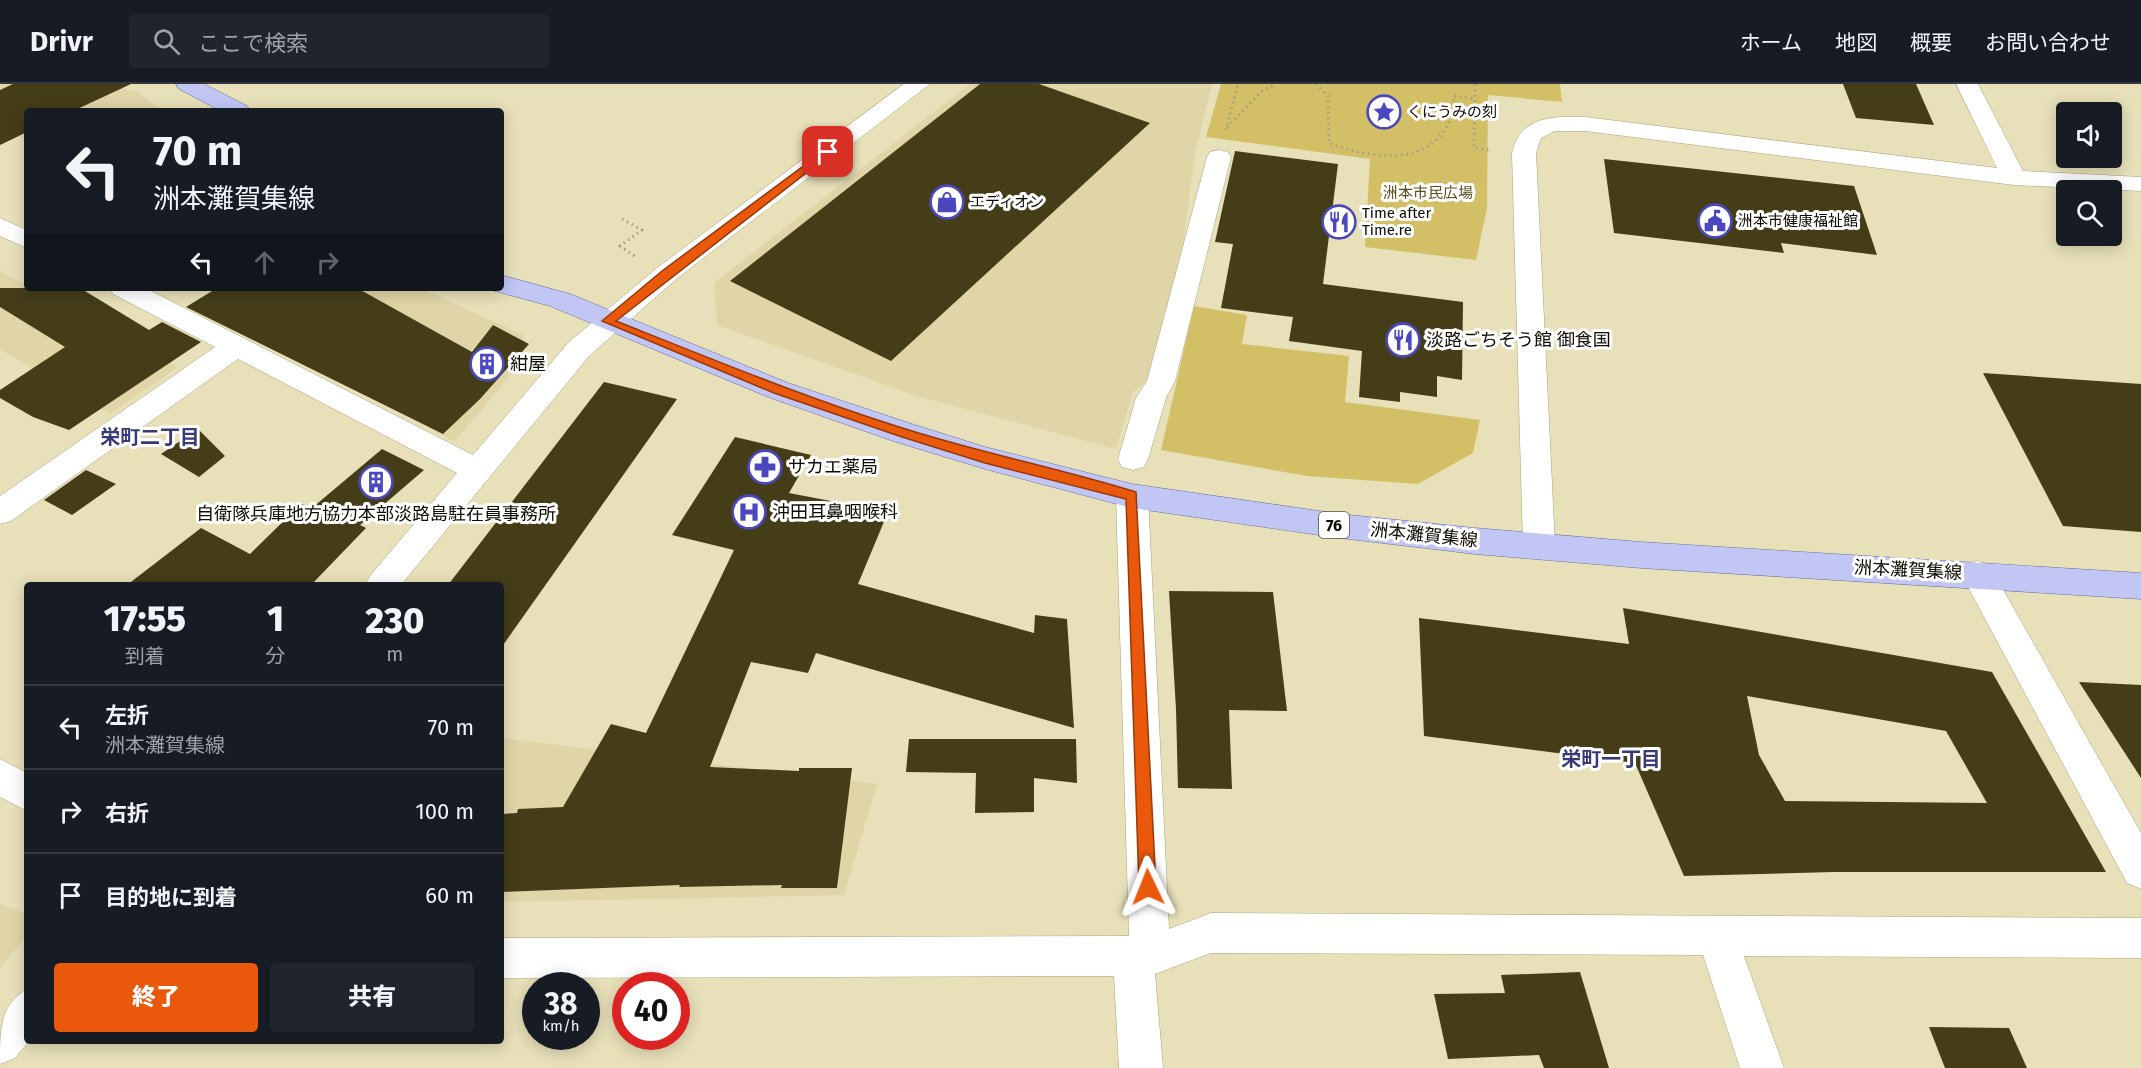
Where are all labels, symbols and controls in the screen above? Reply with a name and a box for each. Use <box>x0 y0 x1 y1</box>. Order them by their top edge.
search box <box>129 14 549 68</box>
text: Drivr <box>30 25 93 58</box>
icon: search <box>150 25 183 58</box>
text: ここで検索 <box>198 30 308 57</box>
text: ホーム <box>1740 30 1802 56</box>
text: 地図 <box>1835 30 1877 56</box>
text: 概要 <box>1910 30 1952 56</box>
text: お問い合わせ <box>1985 30 2111 56</box>
place icon: くにうみの刻 <box>1366 94 1402 130</box>
map controls <box>2056 102 2122 246</box>
button: sound <box>2056 102 2122 168</box>
place label: くにうみの刻 <box>1407 103 1497 121</box>
text: 70 m <box>153 126 242 176</box>
pin <box>802 126 853 177</box>
icon: left <box>54 132 132 210</box>
icon: arrive <box>811 135 844 168</box>
button: search <box>2056 180 2122 246</box>
text: 洲本灘賀集線 <box>153 183 315 215</box>
shop icon: エディオン <box>929 184 965 220</box>
park label: 洲本市民広場 <box>1383 184 1473 202</box>
place label: エディオン <box>970 193 1044 211</box>
public building icon: 洲本市健康福祉館 <box>1697 203 1733 239</box>
restaurant icon: Time after Time.re <box>1321 204 1357 240</box>
place label: Time after Time.re <box>1362 204 1432 239</box>
place label: 洲本市健康福祉館 <box>1738 212 1858 230</box>
icon: left <box>185 246 218 279</box>
icon: ahead <box>248 246 281 279</box>
icon: right <box>311 246 344 279</box>
restaurant icon: 淡路ごちそう館 御食国 <box>1385 322 1421 358</box>
place label: 淡路ごちそう館 御食国 <box>1426 329 1611 351</box>
building icon: 紺屋 <box>469 346 505 382</box>
place label: 紺屋 <box>510 353 546 375</box>
district label: 栄町二丁目 <box>100 425 200 449</box>
pharmacy icon: サカエ薬局 <box>747 449 783 485</box>
place label: サカエ薬局 <box>788 456 878 478</box>
building icon: 自衛隊兵庫地方協力本部淡路島駐在員事務所 <box>358 464 394 500</box>
hospital icon: 沖田耳鼻咽喉科 <box>731 494 767 530</box>
place label: 沖田耳鼻咽喉科 <box>772 501 898 523</box>
place label: 自衛隊兵庫地方協力本部淡路島駐在員事務所 <box>196 503 556 525</box>
road number: 76 <box>1319 512 1349 538</box>
street label: 洲本灘賀集線 <box>1369 518 1479 552</box>
street label: 洲本灘賀集線 <box>1853 556 1963 584</box>
text: 17:55 <box>104 597 186 641</box>
text: 1 <box>267 597 284 641</box>
text: 230 <box>365 599 424 643</box>
text: m <box>386 642 403 666</box>
text: 到着 <box>125 644 165 668</box>
text: 分 <box>266 644 286 668</box>
text: 左折 <box>105 702 149 729</box>
icon: left <box>54 711 87 744</box>
text: 70 m <box>428 714 474 741</box>
text: 洲本灘賀集線 <box>105 733 225 757</box>
district label: 栄町一丁目 <box>1561 747 1661 771</box>
icon: right <box>54 795 87 828</box>
text: 100 m <box>415 798 474 825</box>
text: 右折 <box>105 800 149 827</box>
position arrow <box>1116 855 1180 919</box>
icon: arrive <box>54 879 87 912</box>
text: 60 m <box>425 882 474 909</box>
text: 目的地に到着 <box>105 884 237 911</box>
button: 終了 <box>54 963 258 1032</box>
button: 共有 <box>270 963 474 1032</box>
speed limit sign: 40 <box>612 972 690 1050</box>
text: 38 <box>544 986 578 1022</box>
text: km/h <box>542 1017 580 1035</box>

